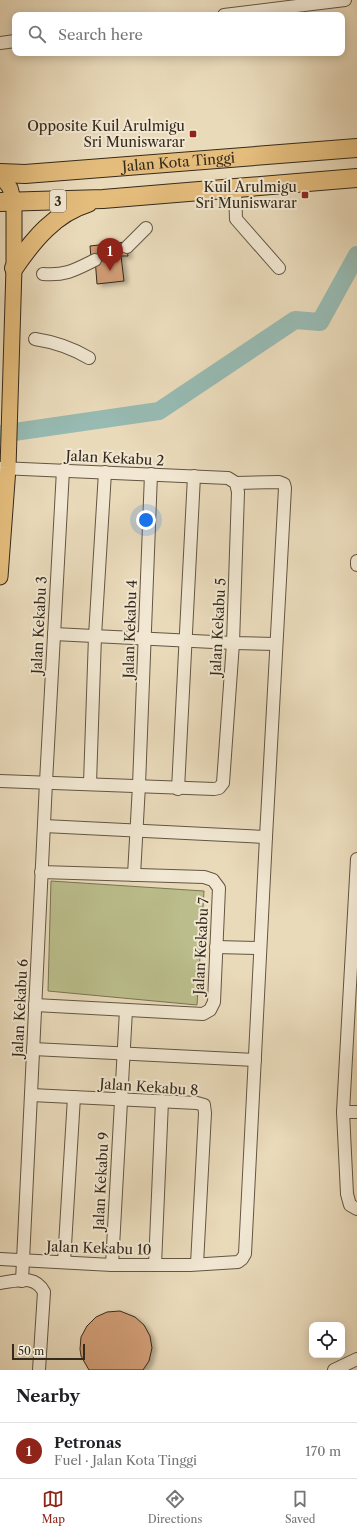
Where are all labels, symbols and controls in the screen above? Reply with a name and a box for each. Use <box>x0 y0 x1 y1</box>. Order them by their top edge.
search box <box>12 12 345 56</box>
icon: search <box>26 23 48 45</box>
text: Search here <box>58 25 143 44</box>
place label: Opposite Kuil Arulmigu Sri Muniswarar <box>27 117 185 151</box>
marker: Opposite Kuil Arulmigu Sri Muniswarar <box>188 129 198 139</box>
street label: Jalan Kota Tinggi <box>119 149 236 176</box>
place label: Kuil Arulmigu Sri Muniswarar <box>195 178 297 212</box>
road number: 3 <box>50 190 66 212</box>
marker: Kuil Arulmigu Sri Muniswarar <box>300 190 310 200</box>
pin: 1 <box>97 238 123 271</box>
street label: Jalan Kekabu 2 <box>63 446 165 470</box>
your location <box>136 510 156 530</box>
street label: Jalan Kekabu 3 <box>27 575 51 677</box>
street label: Jalan Kekabu 5 <box>206 578 230 678</box>
street label: Jalan Kekabu 4 <box>119 579 141 681</box>
street label: Jalan Kekabu 7 <box>189 897 213 997</box>
street label: Jalan Kekabu 6 <box>8 958 32 1060</box>
street label: Jalan Kekabu 8 <box>97 1074 199 1099</box>
street label: Jalan Kekabu 9 <box>89 1131 113 1233</box>
street label: Jalan Kekabu 10 <box>44 1237 152 1259</box>
map controls <box>309 1322 345 1358</box>
button: locate <box>309 1322 345 1358</box>
scale bar <box>12 1342 85 1361</box>
text: 50 m <box>18 1344 44 1358</box>
text: Nearby <box>16 1386 80 1406</box>
text: Petronas <box>54 1433 122 1452</box>
text: 1 <box>26 1443 32 1459</box>
text: 170 m <box>305 1443 341 1459</box>
text: Fuel · Jalan Kota Tinggi <box>54 1452 197 1468</box>
tab: Map <box>41 1488 65 1526</box>
tab: Directions <box>148 1488 202 1526</box>
tab: Saved <box>285 1488 316 1526</box>

